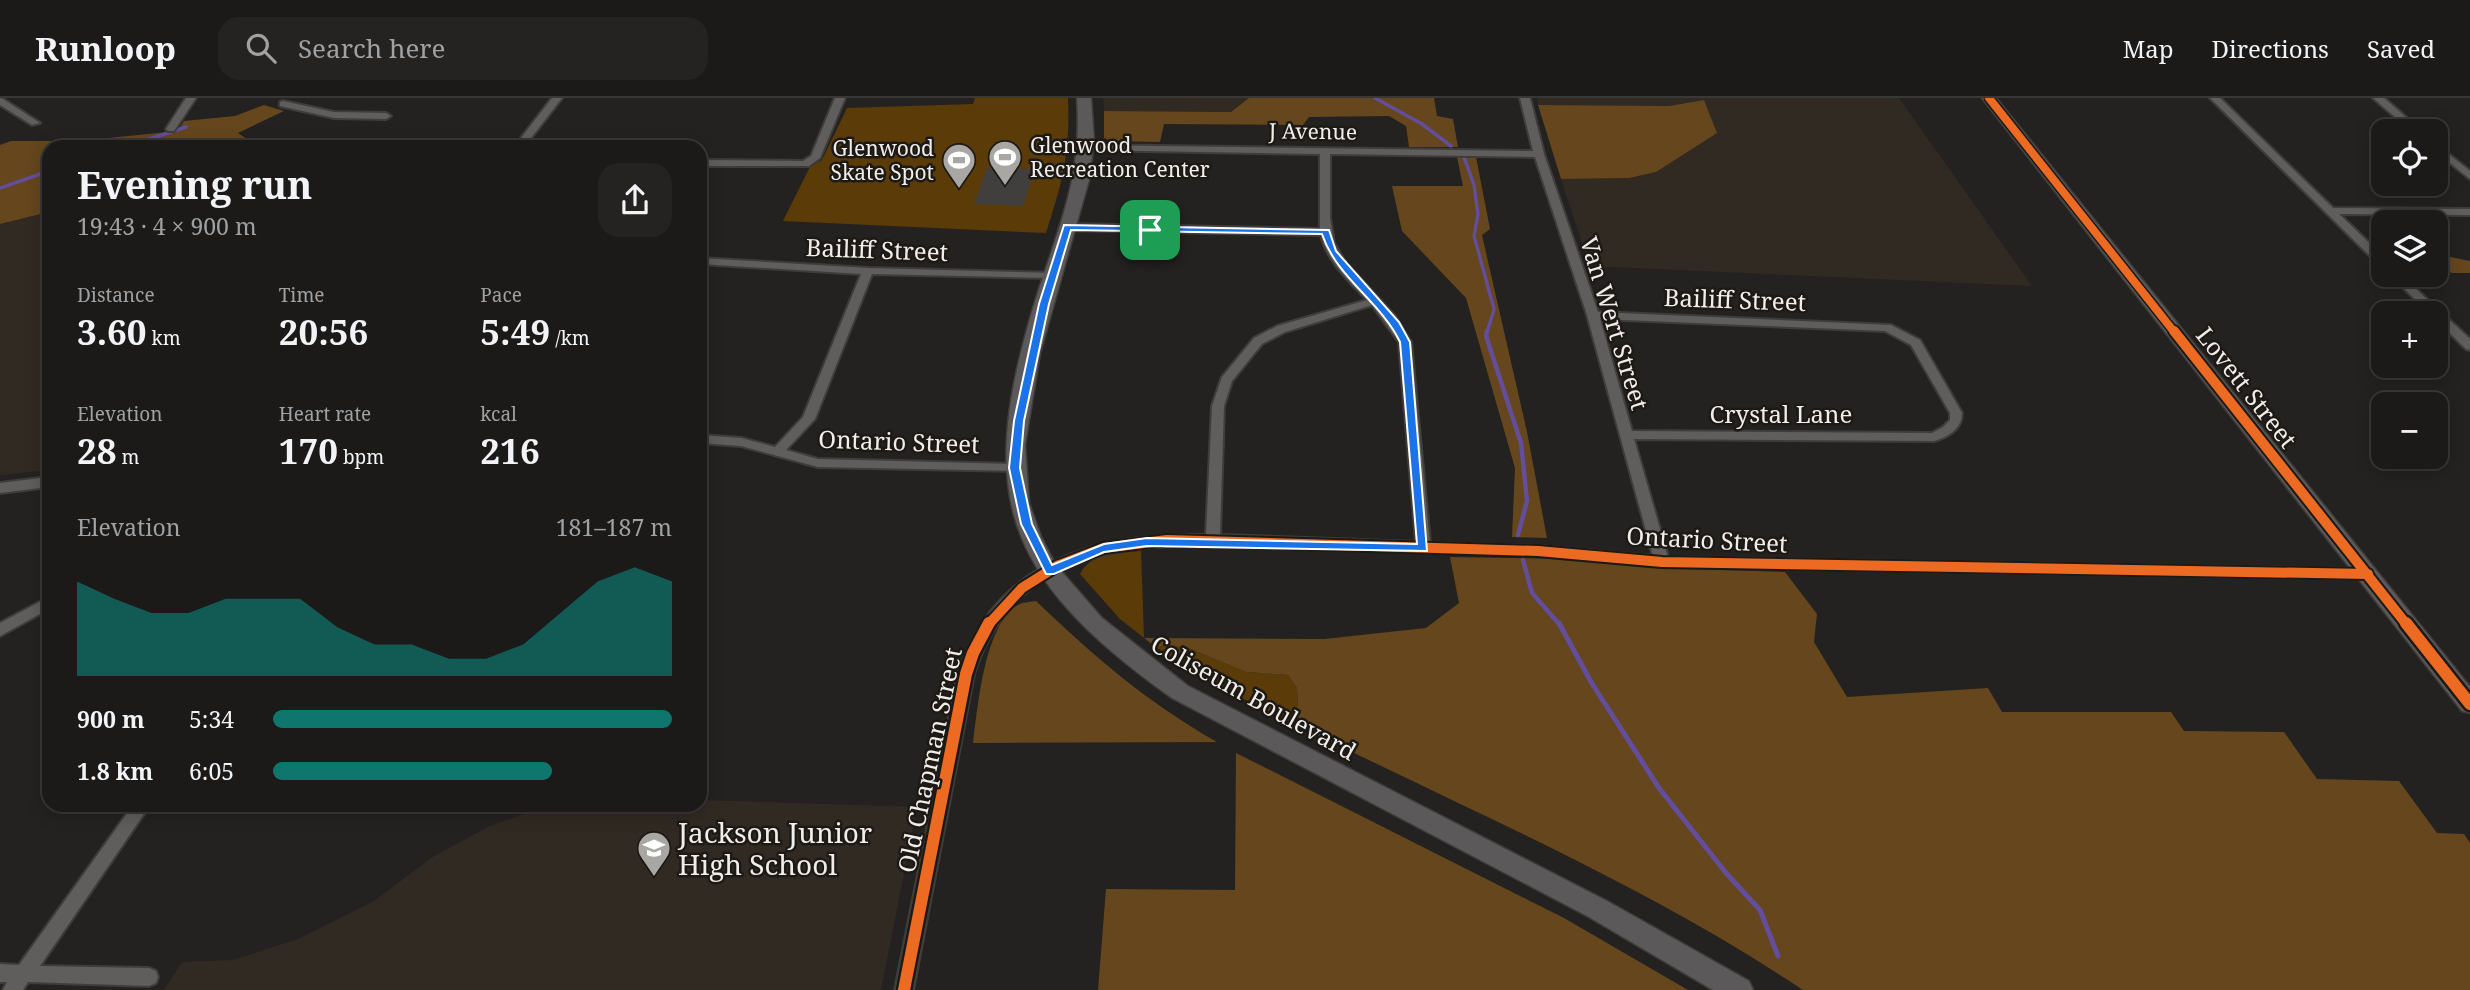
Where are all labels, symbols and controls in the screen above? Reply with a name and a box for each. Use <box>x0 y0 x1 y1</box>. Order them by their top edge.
search box <box>218 17 708 80</box>
text: Runloop <box>35 26 176 71</box>
icon: search <box>242 29 280 67</box>
text: Search here <box>298 30 446 66</box>
text: Map <box>2123 32 2174 65</box>
text: Directions <box>2212 32 2329 65</box>
text: Saved <box>2367 32 2435 65</box>
street label: J Avenue <box>1268 116 1357 146</box>
map controls <box>2371 119 2448 469</box>
button: locate <box>2371 119 2448 196</box>
place label: Glenwood Recreation Center <box>1030 131 1210 183</box>
place label: Glenwood Skate Spot <box>831 134 934 186</box>
sports icon: Glenwood Recreation Center <box>986 138 1024 187</box>
sports icon: Glenwood Skate Spot <box>940 141 978 190</box>
text: Evening run <box>77 158 312 210</box>
button: share <box>598 163 672 237</box>
pin <box>1120 200 1180 260</box>
text: 19:43 · 4 × 900 m <box>77 210 257 242</box>
button: layers <box>2371 210 2448 287</box>
icon: arrive <box>1131 211 1169 249</box>
street label: Bailiff Street <box>805 230 949 268</box>
street label: Van Wert Street <box>1573 232 1657 414</box>
street label: Bailiff Street <box>1663 280 1807 318</box>
text: Distance <box>77 282 155 308</box>
text: Time <box>279 282 325 308</box>
text: Pace <box>480 282 522 308</box>
button: + <box>2371 301 2448 378</box>
text: 3.60 <box>77 308 147 355</box>
text: 20:56 <box>279 308 368 355</box>
text: 5:49 <box>480 308 550 355</box>
street label: Lovett Street <box>2189 319 2305 455</box>
text: km <box>147 325 181 351</box>
text: /km <box>550 325 590 351</box>
button: − <box>2371 392 2448 469</box>
street label: Crystal Lane <box>1710 397 1852 430</box>
text: Elevation <box>77 401 163 427</box>
text: Heart rate <box>279 401 371 427</box>
text: kcal <box>480 401 517 427</box>
street label: Ontario Street <box>818 422 980 460</box>
text: 28 <box>77 427 117 474</box>
text: 170 <box>279 427 338 474</box>
text: 216 <box>480 427 540 474</box>
text: m <box>117 444 139 470</box>
text: bpm <box>338 444 384 470</box>
text: Elevation <box>77 511 181 543</box>
text: 181–187 m <box>556 511 672 543</box>
street label: Ontario Street <box>1626 518 1788 560</box>
street label: Coliseum Boulevard <box>1145 627 1363 767</box>
street label: Old Chapman Street <box>889 644 969 876</box>
text: 900 m <box>77 703 145 735</box>
text: 5:34 <box>189 703 234 735</box>
text: 1.8 km <box>77 755 153 787</box>
text: 6:05 <box>189 755 234 787</box>
place label: Jackson Junior High School <box>677 813 872 883</box>
school or university icon: Jackson Junior High School <box>635 829 673 878</box>

